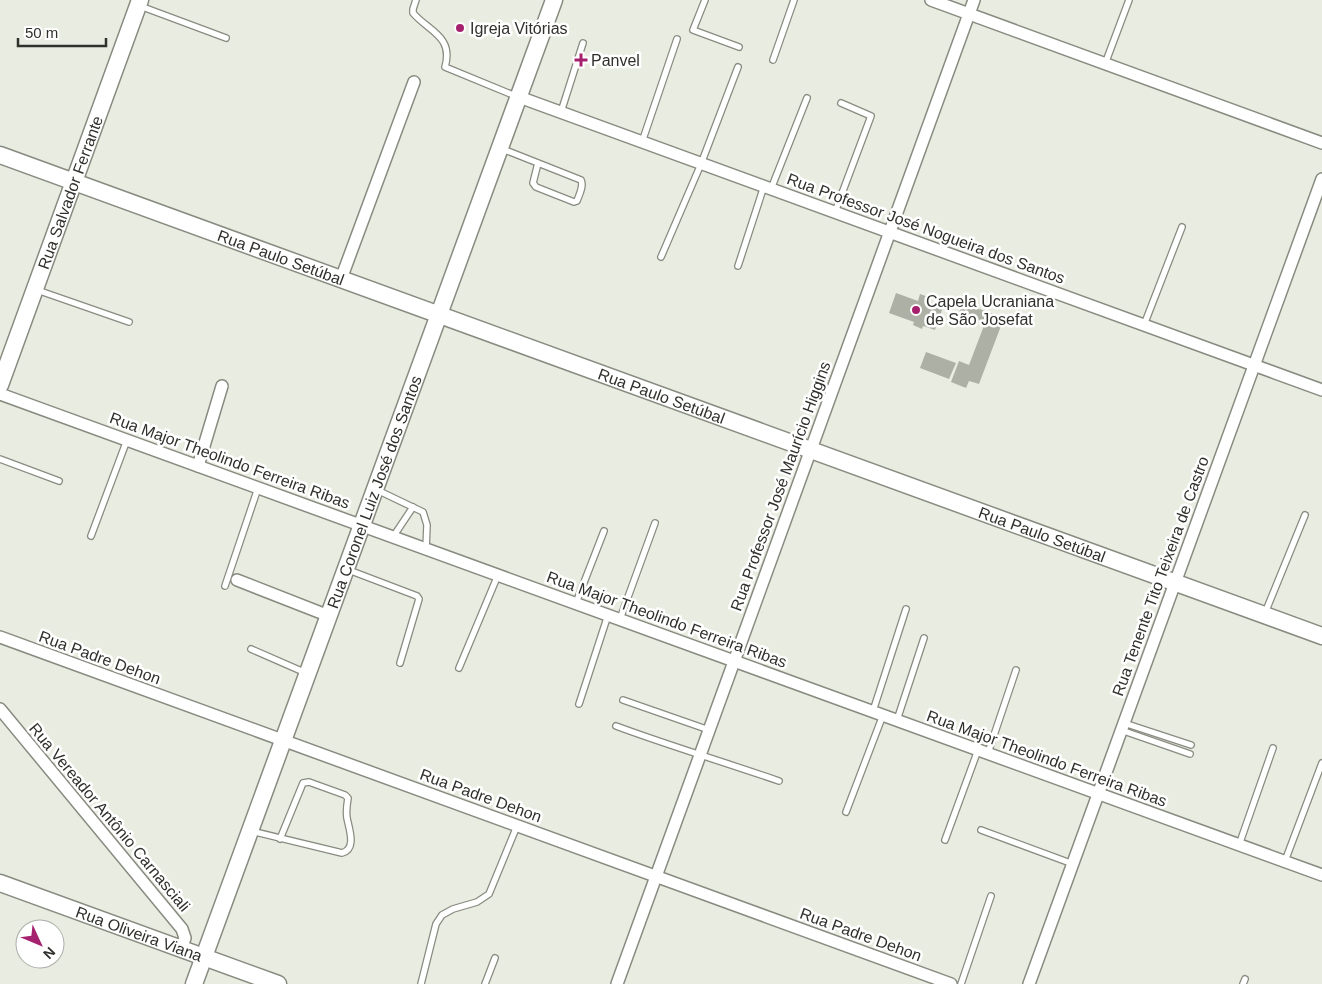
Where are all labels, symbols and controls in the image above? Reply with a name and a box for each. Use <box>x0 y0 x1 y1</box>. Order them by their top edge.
scale bar <box>18 15 105 47</box>
place label: Igreja Vitórias <box>470 20 568 37</box>
marker: Igreja Vitórias <box>454 22 466 34</box>
text: 50 m <box>25 24 58 41</box>
place label: Panvel <box>591 52 640 69</box>
marker: Panvel <box>575 54 587 66</box>
street label: Rua Salvador Ferrante <box>35 113 106 272</box>
street label: Rua Professor José Nogueira dos Santos <box>785 170 1067 287</box>
street label: Rua Paulo Setúbal <box>215 227 346 289</box>
place label: Capela Ucraniana de São Josefat <box>926 293 1054 328</box>
marker: Capela Ucraniana de São Josefat <box>910 304 922 316</box>
street label: Rua Professor José Maurício Higgins <box>727 359 834 613</box>
street label: Rua Paulo Setúbal <box>596 365 727 427</box>
street label: Rua Coronel Luiz José dos Santos <box>324 373 425 611</box>
street label: Rua Major Theolindo Ferreira Ribas <box>108 409 352 512</box>
street label: Rua Tenente Tito Teixeira de Castro <box>1109 454 1212 698</box>
street label: Rua Paulo Setúbal <box>976 504 1108 565</box>
street label: Rua Major Theolindo Ferreira Ribas <box>545 568 789 671</box>
street label: Rua Padre Dehon <box>37 628 163 687</box>
street label: Rua Major Theolindo Ferreira Ribas <box>925 707 1169 810</box>
street label: Rua Vereador Antônio Carnasciali <box>26 720 193 915</box>
street label: Rua Padre Dehon <box>418 766 544 825</box>
street label: Rua Oliveira Viana <box>73 903 205 965</box>
street label: Rua Padre Dehon <box>798 905 924 964</box>
north arrow <box>15 919 65 969</box>
text: N <box>40 944 59 962</box>

